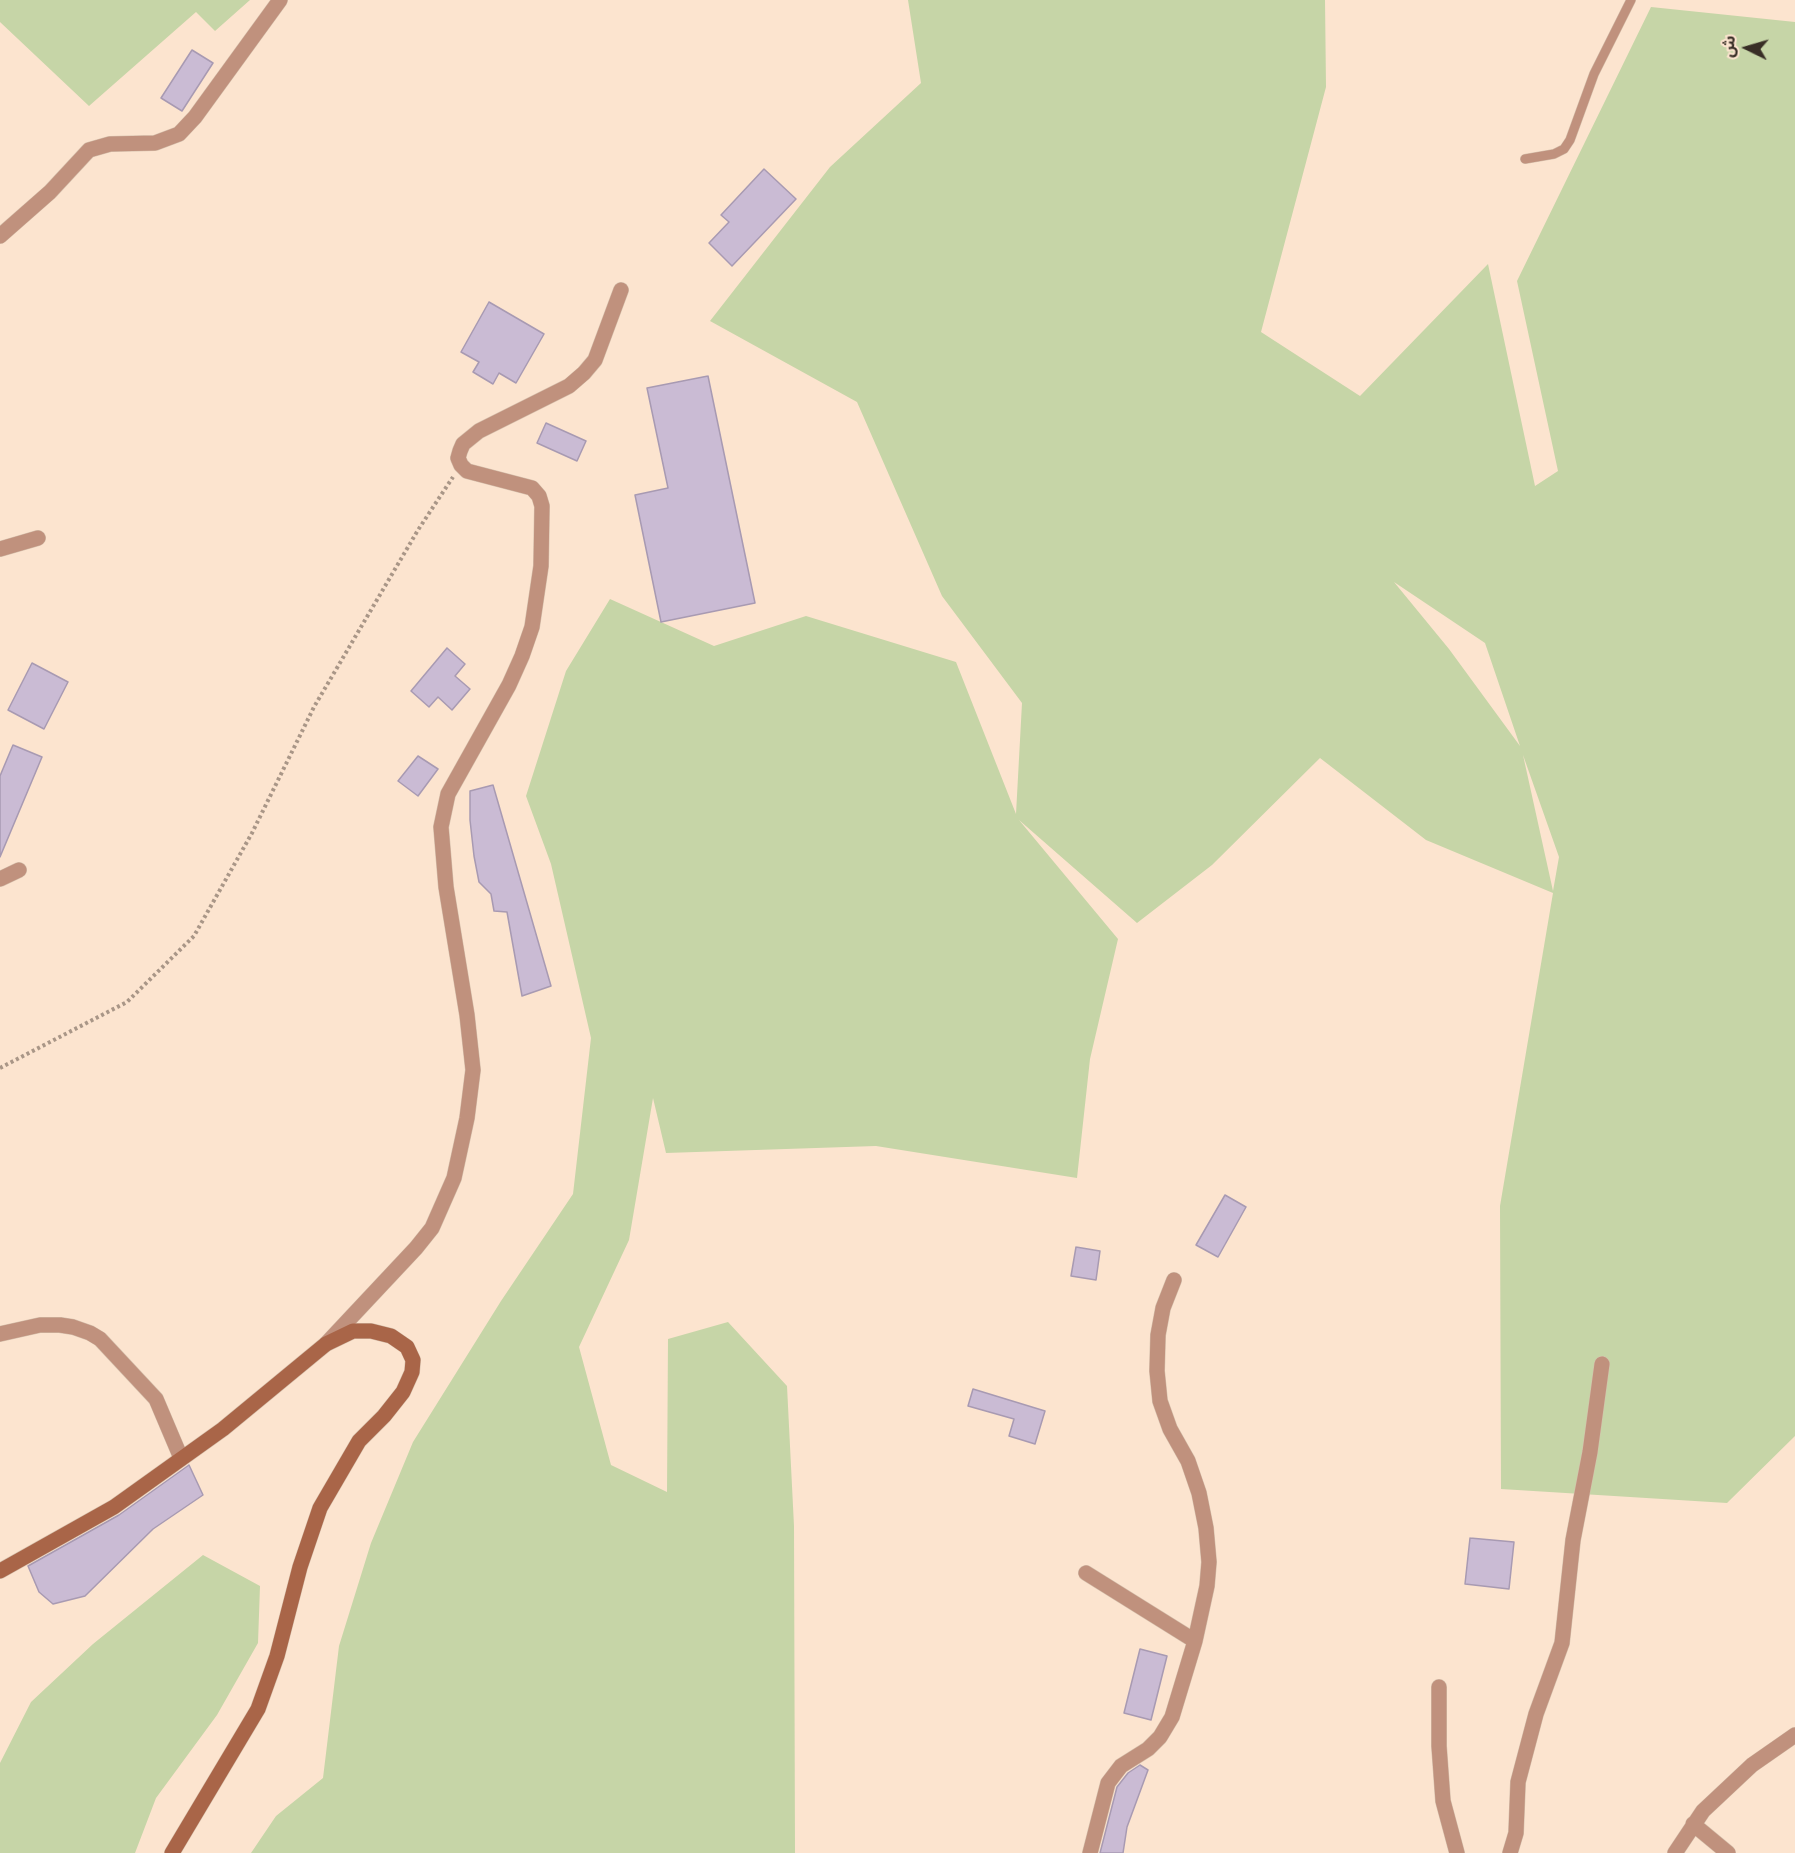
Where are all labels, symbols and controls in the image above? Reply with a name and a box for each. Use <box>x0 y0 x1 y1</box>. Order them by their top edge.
north arrow <box>1717 18 1777 78</box>
text: ش <box>1718 35 1739 58</box>

